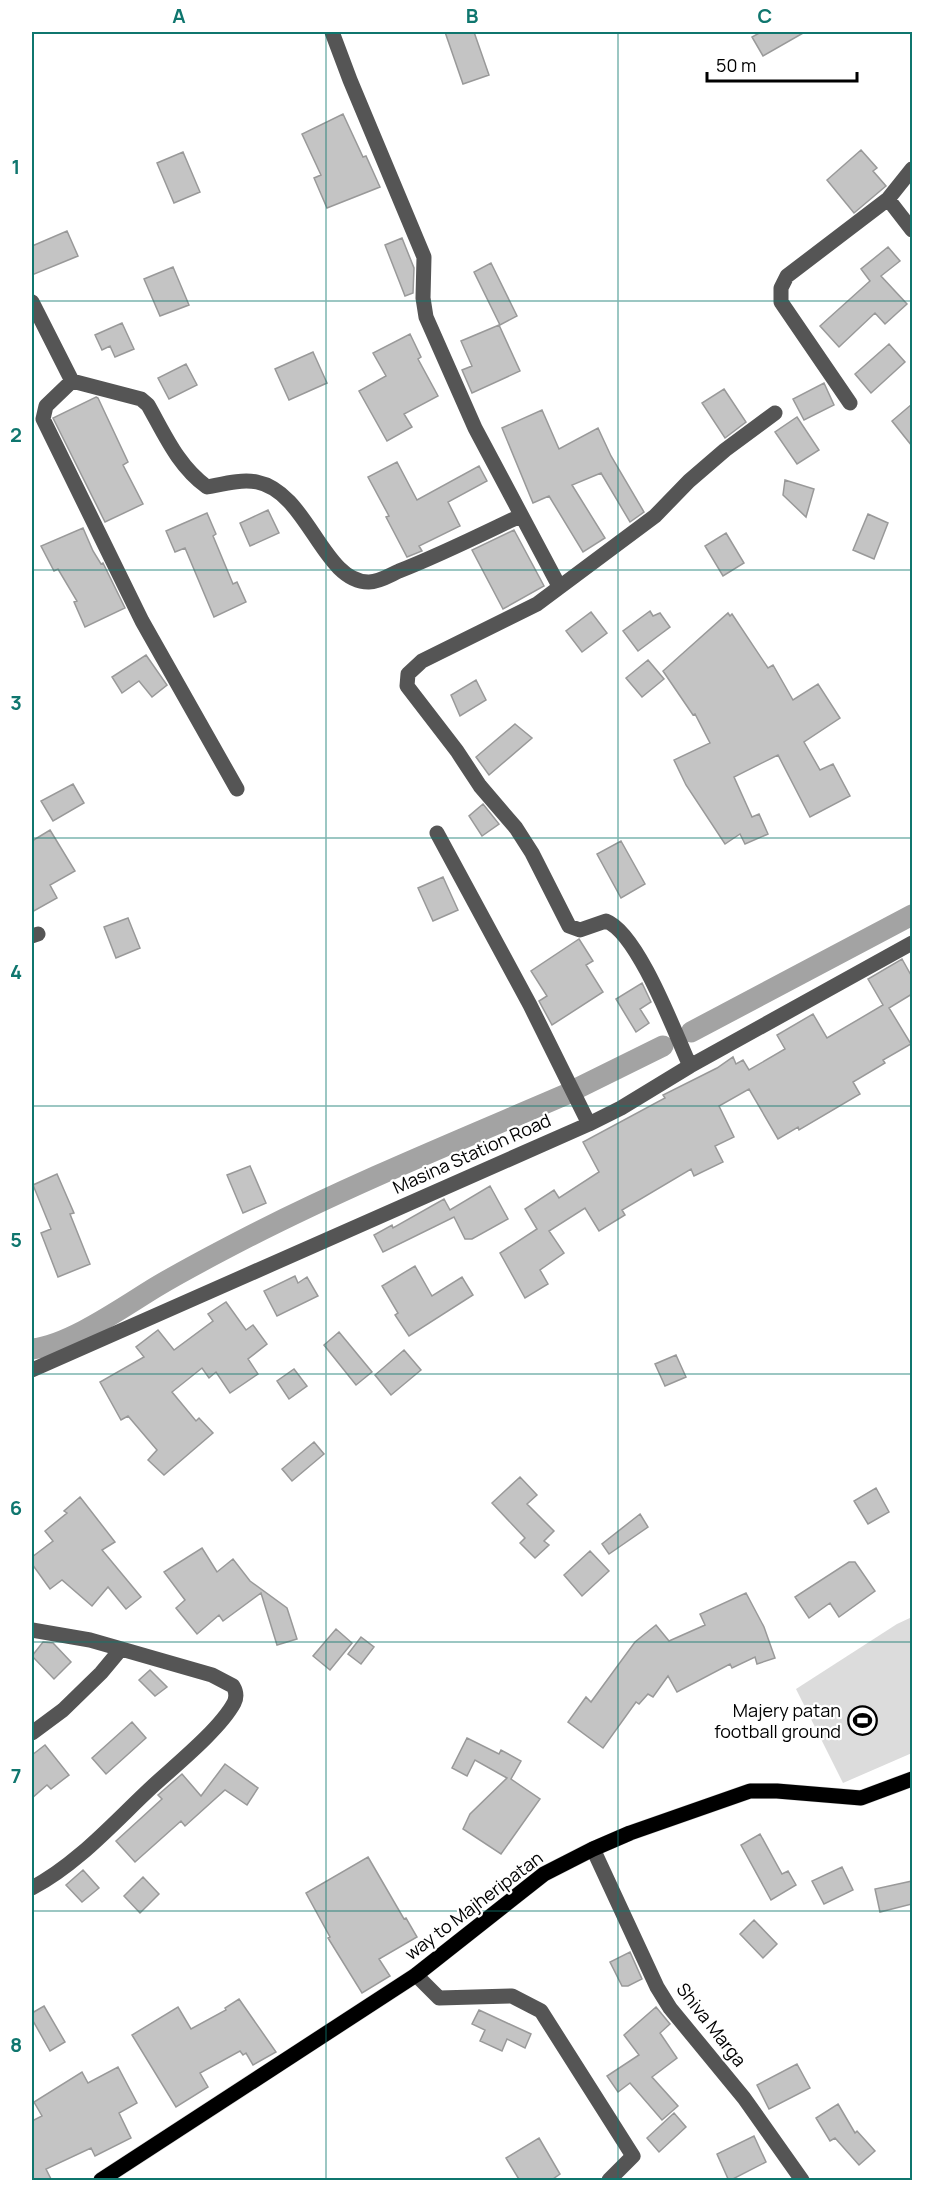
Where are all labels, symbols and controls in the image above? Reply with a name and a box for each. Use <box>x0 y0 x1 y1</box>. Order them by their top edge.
text: A <box>172 2 186 29</box>
text: B <box>466 2 479 29</box>
text: C <box>758 2 772 29</box>
scale bar <box>707 45 857 83</box>
text: 50 m <box>716 53 756 77</box>
text: 1 <box>12 153 20 180</box>
text: 2 <box>10 421 22 448</box>
text: 3 <box>10 689 22 716</box>
text: 4 <box>10 958 22 985</box>
street label: Masina Station Road <box>389 1107 554 1199</box>
text: 5 <box>10 1226 22 1253</box>
text: 6 <box>10 1494 22 1521</box>
place label: Majery patan football ground <box>714 1698 841 1743</box>
sports icon: Majery patan football ground <box>846 1705 878 1737</box>
text: 7 <box>11 1762 21 1789</box>
street label: way to Majheripatan <box>399 1845 547 1965</box>
street label: Shiva Marga <box>672 1978 752 2071</box>
text: 8 <box>10 2031 22 2058</box>

